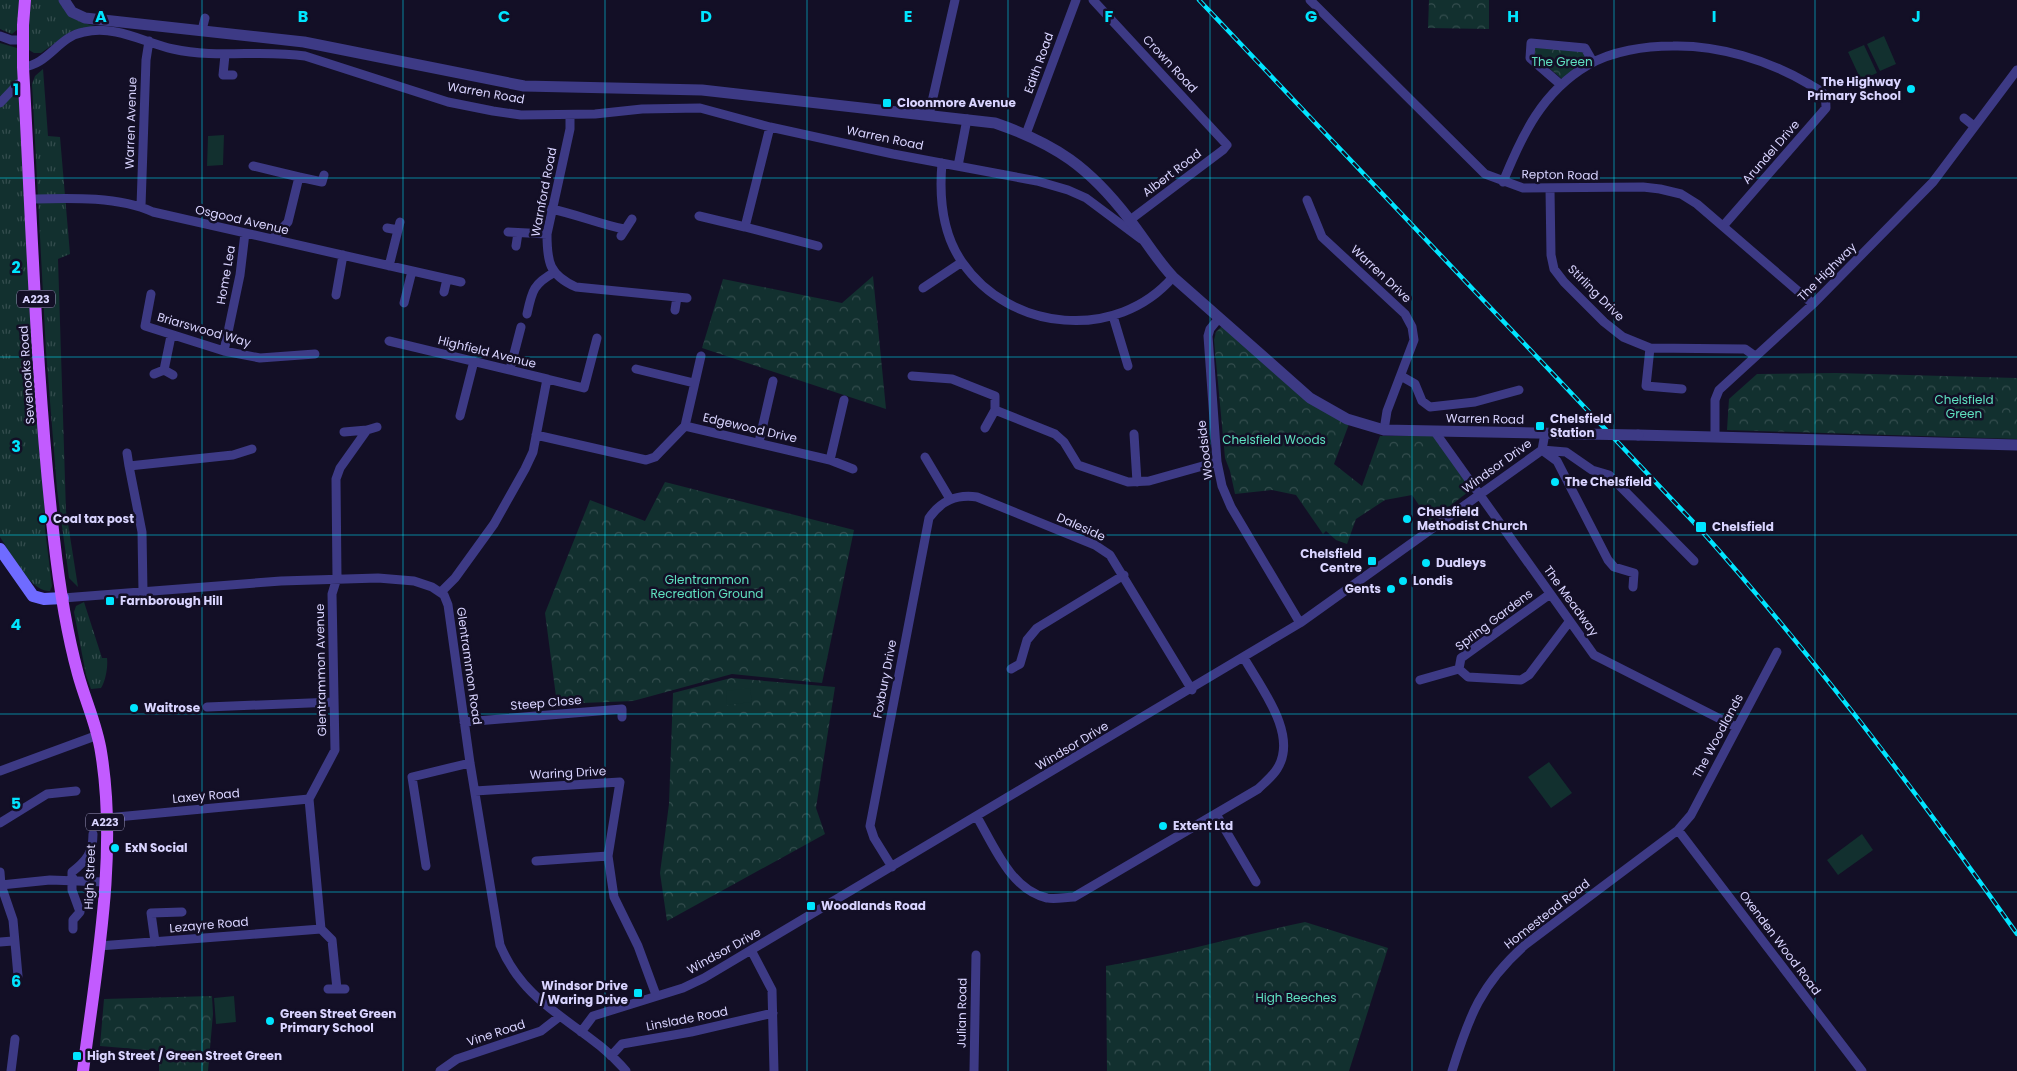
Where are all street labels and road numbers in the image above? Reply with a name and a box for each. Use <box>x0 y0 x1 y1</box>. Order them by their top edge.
street label: Edith Road <box>1020 30 1057 96</box>
street label: Crown Road <box>1139 31 1202 96</box>
street label: Warren Avenue <box>120 77 141 169</box>
street label: Warren Road <box>446 77 526 108</box>
street label: Arundel Drive <box>1738 116 1803 187</box>
street label: Warren Road <box>845 121 925 154</box>
street label: Albert Road <box>1139 145 1205 200</box>
street label: Warnford Road <box>527 146 560 238</box>
street label: Repton Road <box>1521 165 1599 184</box>
street label: Osgood Avenue <box>194 200 291 239</box>
street label: The Highway <box>1794 238 1860 305</box>
street label: Warren Drive <box>1347 241 1415 306</box>
street label: Home Lea <box>212 244 239 306</box>
street label: Stirling Drive <box>1564 261 1628 325</box>
road number: A223 <box>17 290 55 308</box>
street label: Briarswood Way <box>155 308 253 351</box>
street label: Sevenoaks Road <box>15 325 38 425</box>
street label: Highfield Avenue <box>436 331 538 372</box>
street label: Edgewood Drive <box>701 408 799 447</box>
street label: Warren Road <box>1446 409 1524 428</box>
street label: Woodside <box>1192 419 1217 481</box>
street label: Windsor Drive <box>1458 435 1535 497</box>
street label: Daleside <box>1054 508 1108 545</box>
street label: The Meadway <box>1540 562 1603 640</box>
street label: Spring Gardens <box>1451 585 1536 654</box>
street label: Glentrammon Avenue <box>311 604 330 737</box>
street label: Glentrammon Road <box>453 606 486 726</box>
street label: Foxbury Drive <box>869 638 900 720</box>
street label: Steep Close <box>510 691 582 714</box>
street label: The Woodlands <box>1688 691 1747 781</box>
street label: Windsor Drive <box>1032 717 1111 774</box>
street label: Waring Drive <box>529 762 607 783</box>
street label: Laxey Road <box>172 784 240 807</box>
road number: A223 <box>86 814 124 830</box>
street label: High Street <box>80 844 99 910</box>
street label: Homestead Road <box>1500 875 1593 952</box>
street label: Oxenden Wood Road <box>1736 887 1825 998</box>
street label: Lezayre Road <box>169 913 249 936</box>
street label: Windsor Drive <box>684 923 764 978</box>
street label: Julian Road <box>952 978 971 1048</box>
street label: Linslade Road <box>644 1002 729 1035</box>
street label: Vine Road <box>464 1015 527 1050</box>

